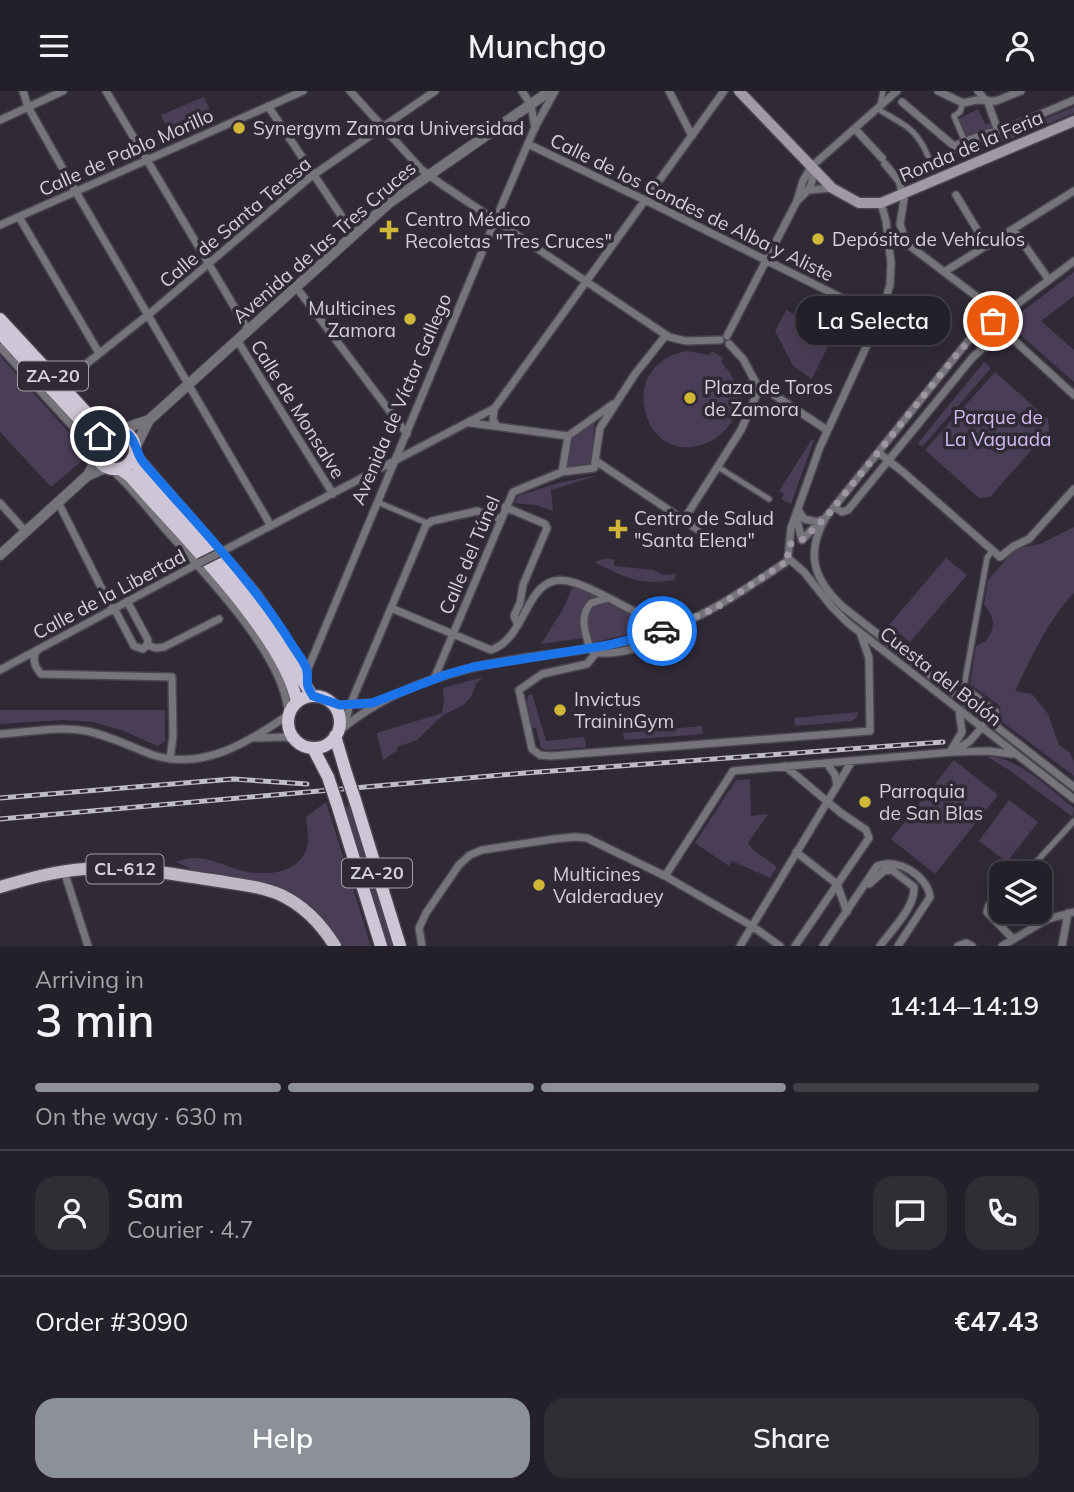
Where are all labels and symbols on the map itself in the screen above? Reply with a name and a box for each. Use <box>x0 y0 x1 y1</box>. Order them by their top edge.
street label: Calle de Pablo Morillo <box>35 103 217 201</box>
street label: Ronda de la Feria <box>896 105 1046 187</box>
place label: Synergym Zamora Universidad <box>253 116 524 140</box>
marker: Synergym Zamora Universidad <box>231 120 247 136</box>
street label: Calle de los Condes de Alba y Aliste <box>546 128 838 286</box>
street label: Calle de Santa Teresa <box>154 151 316 293</box>
street label: Avenida de las Tres Cruces <box>227 156 421 328</box>
place label: Centro Médico Recoletas "Tres Cruces" <box>405 207 612 253</box>
marker: Centro Médico Recoletas "Tres Cruces" <box>379 220 399 240</box>
place label: Depósito de Vehículos <box>832 227 1025 251</box>
marker: Depósito de Vehículos <box>810 231 826 247</box>
street label: Avenida de Víctor Gallego <box>346 290 456 508</box>
pin <box>963 291 1023 351</box>
place label: Multicines Zamora <box>308 296 396 342</box>
callout: La Selecta <box>797 296 951 345</box>
marker: Multicines Zamora <box>402 311 418 327</box>
street label: Calle de Monsalve <box>246 335 350 483</box>
road number: ZA-20 <box>18 361 88 391</box>
place label: Plaza de Toros de Zamora <box>704 375 833 421</box>
marker: Plaza de Toros de Zamora <box>682 390 698 406</box>
park label: Parque de La Vaguada <box>945 405 1051 451</box>
pin <box>70 406 130 466</box>
street label: Calle del Túnel <box>433 492 505 618</box>
place label: Centro de Salud "Santa Elena" <box>634 506 774 552</box>
marker: Centro de Salud "Santa Elena" <box>608 519 628 539</box>
street label: Calle de la Libertad <box>29 544 189 644</box>
courier <box>627 596 697 666</box>
street label: Cuesta del Bolón <box>875 621 1007 731</box>
place label: Invictus TraininGym <box>574 687 674 733</box>
marker: Invictus TraininGym <box>552 702 568 718</box>
place label: Parroquia de San Blas <box>879 779 983 825</box>
marker: Parroquia de San Blas <box>857 794 873 810</box>
road number: CL-612 <box>86 855 164 883</box>
road number: ZA-20 <box>342 859 412 887</box>
place label: Multicines Valderaduey <box>553 862 664 908</box>
marker: Multicines Valderaduey <box>531 877 547 893</box>

